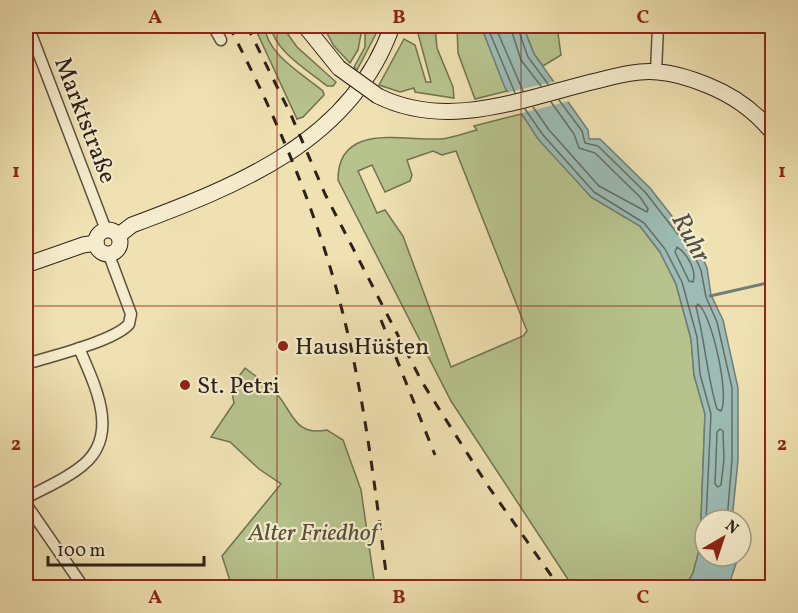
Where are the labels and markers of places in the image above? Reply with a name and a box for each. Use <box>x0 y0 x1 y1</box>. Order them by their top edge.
place label: Haus Hüsten <box>295 331 429 365</box>
marker: Haus Hüsten <box>276 339 290 353</box>
place label: St. Petri <box>197 370 280 404</box>
marker: St. Petri <box>178 378 192 392</box>

